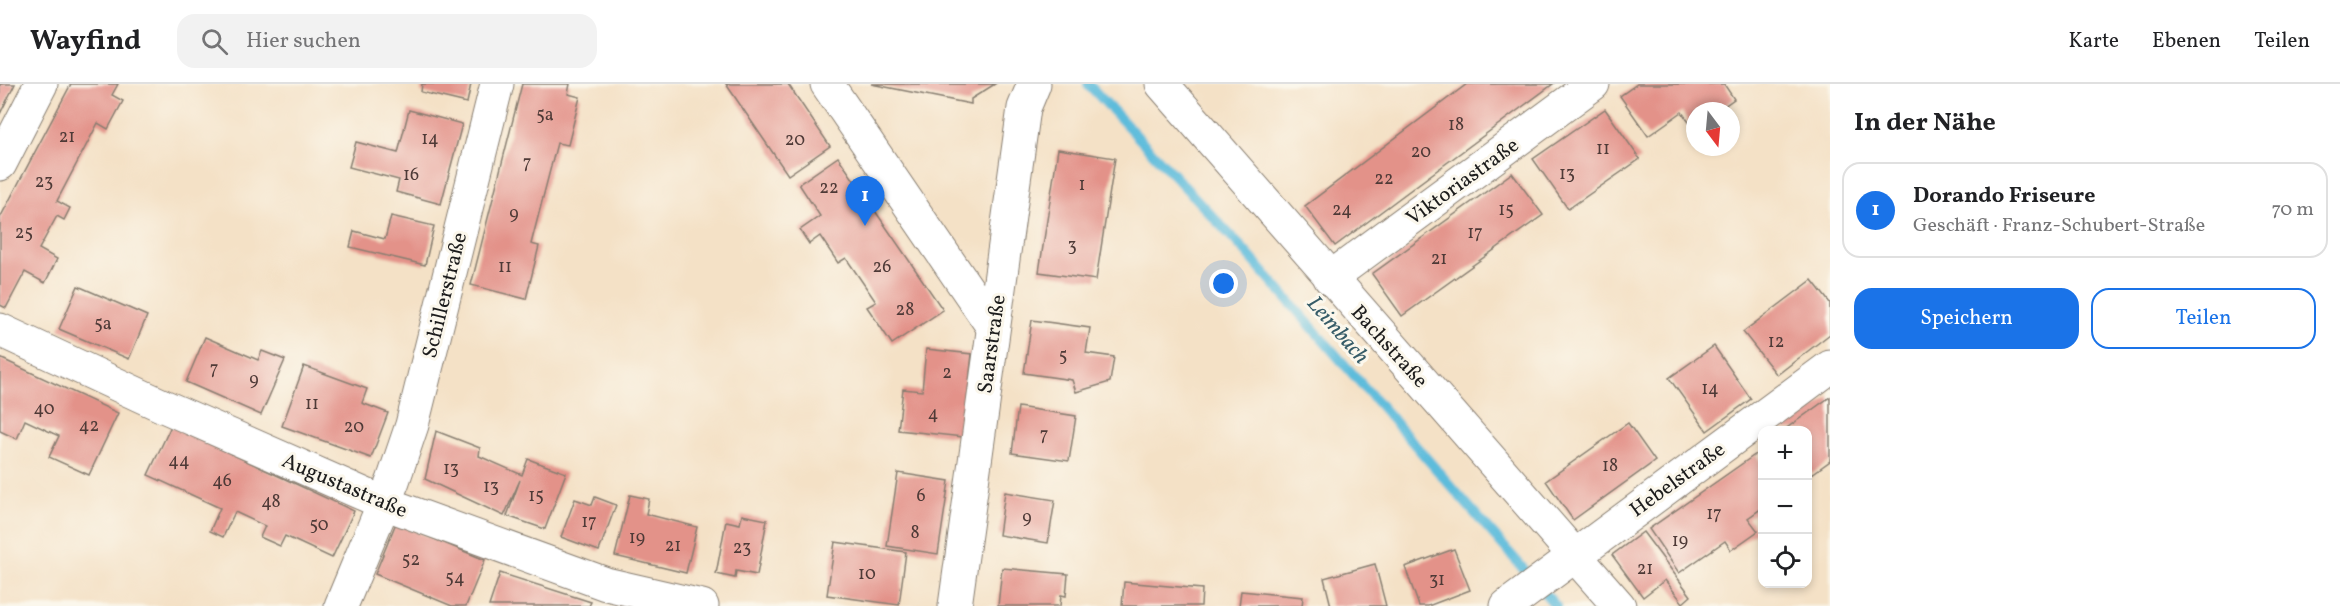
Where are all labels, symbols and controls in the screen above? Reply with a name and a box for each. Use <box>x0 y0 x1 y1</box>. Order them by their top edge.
search box <box>177 14 597 68</box>
text: Wayfind <box>30 22 141 61</box>
icon: search <box>198 25 231 58</box>
text: Hier suchen <box>246 26 361 57</box>
text: Karte <box>2068 27 2119 56</box>
text: Ebenen <box>2152 27 2221 56</box>
text: Teilen <box>2254 27 2310 56</box>
north arrow <box>1686 102 1740 156</box>
house number: 5a <box>536 103 554 128</box>
text: In der Nähe <box>1854 105 1996 141</box>
house number: 18 <box>1448 113 1464 138</box>
house number: 21 <box>59 125 75 150</box>
house number: 14 <box>421 127 439 152</box>
house number: 20 <box>785 128 805 153</box>
street label: Viktoriastraße <box>1400 131 1525 233</box>
house number: 11 <box>1596 137 1610 162</box>
house number: 20 <box>1411 140 1431 165</box>
house number: 7 <box>523 151 531 176</box>
house number: 13 <box>1559 162 1575 187</box>
house number: 16 <box>403 163 419 188</box>
house number: 22 <box>1374 167 1394 192</box>
house number: 23 <box>35 170 53 195</box>
house number: 1 <box>1079 173 1085 198</box>
house number: 22 <box>819 176 839 201</box>
pin: 1 <box>846 176 884 226</box>
text: Dorando Friseure <box>1913 181 2095 212</box>
text: 1 <box>1871 196 1880 224</box>
text: 70 m <box>2271 196 2314 224</box>
house number: 24 <box>1332 198 1352 223</box>
house number: 15 <box>1498 198 1514 223</box>
house number: 9 <box>509 202 519 227</box>
text: Geschäft · Franz-Schubert-Straße <box>1913 212 2205 240</box>
house number: 25 <box>15 221 33 246</box>
house number: 17 <box>1467 221 1483 246</box>
street label: Schillerstraße <box>416 229 475 361</box>
house number: 3 <box>1067 234 1077 259</box>
house number: 21 <box>1431 247 1447 272</box>
house number: 11 <box>498 255 512 280</box>
house number: 26 <box>873 255 891 280</box>
your location <box>1209 269 1238 298</box>
button: Speichern <box>1854 288 2079 349</box>
button: Teilen <box>2091 288 2316 349</box>
water label: Leimbach <box>1299 290 1376 372</box>
street label: Saarstraße <box>971 293 1014 395</box>
house number: 28 <box>896 298 914 323</box>
street label: Bachstraße <box>1344 299 1434 395</box>
house number: 5a <box>94 312 112 337</box>
house number: 12 <box>1768 330 1784 355</box>
house number: 5 <box>1059 344 1067 369</box>
house number: 7 <box>210 357 218 382</box>
house number: 2 <box>942 361 952 386</box>
house number: 9 <box>249 368 259 393</box>
house number: 14 <box>1701 377 1719 402</box>
house number: 11 <box>305 392 319 417</box>
house number: 40 <box>33 397 55 422</box>
house number: 4 <box>928 402 938 427</box>
house number: 42 <box>79 414 99 439</box>
house number: 20 <box>344 415 364 440</box>
house number: 7 <box>1040 423 1048 448</box>
map controls <box>1758 426 1812 588</box>
button: + <box>1758 426 1812 480</box>
street label: Hebelstraße <box>1624 436 1732 525</box>
street label: Augustastraße <box>277 447 412 526</box>
house number: 44 <box>168 449 190 474</box>
house number: 18 <box>1602 454 1618 479</box>
house number: 13 <box>443 457 459 482</box>
house number: 46 <box>212 469 232 494</box>
house number: 13 <box>483 475 499 500</box>
button: − <box>1758 480 1812 534</box>
house number: 15 <box>528 484 544 509</box>
house number: 6 <box>916 484 926 509</box>
house number: 48 <box>261 490 281 515</box>
house number: 17 <box>1706 502 1722 527</box>
house number: 9 <box>1022 506 1032 531</box>
house number: 17 <box>581 510 597 535</box>
house number: 50 <box>309 513 329 538</box>
house number: 8 <box>910 521 920 546</box>
house number: 19 <box>629 526 645 551</box>
house number: 19 <box>1672 529 1688 554</box>
house number: 21 <box>665 534 681 559</box>
button: locate <box>1758 534 1812 588</box>
house number: 23 <box>733 536 751 561</box>
house number: 52 <box>402 548 420 573</box>
house number: 21 <box>1637 557 1653 582</box>
house number: 10 <box>858 562 876 587</box>
house number: 54 <box>445 566 465 591</box>
house number: 31 <box>1429 568 1445 593</box>

